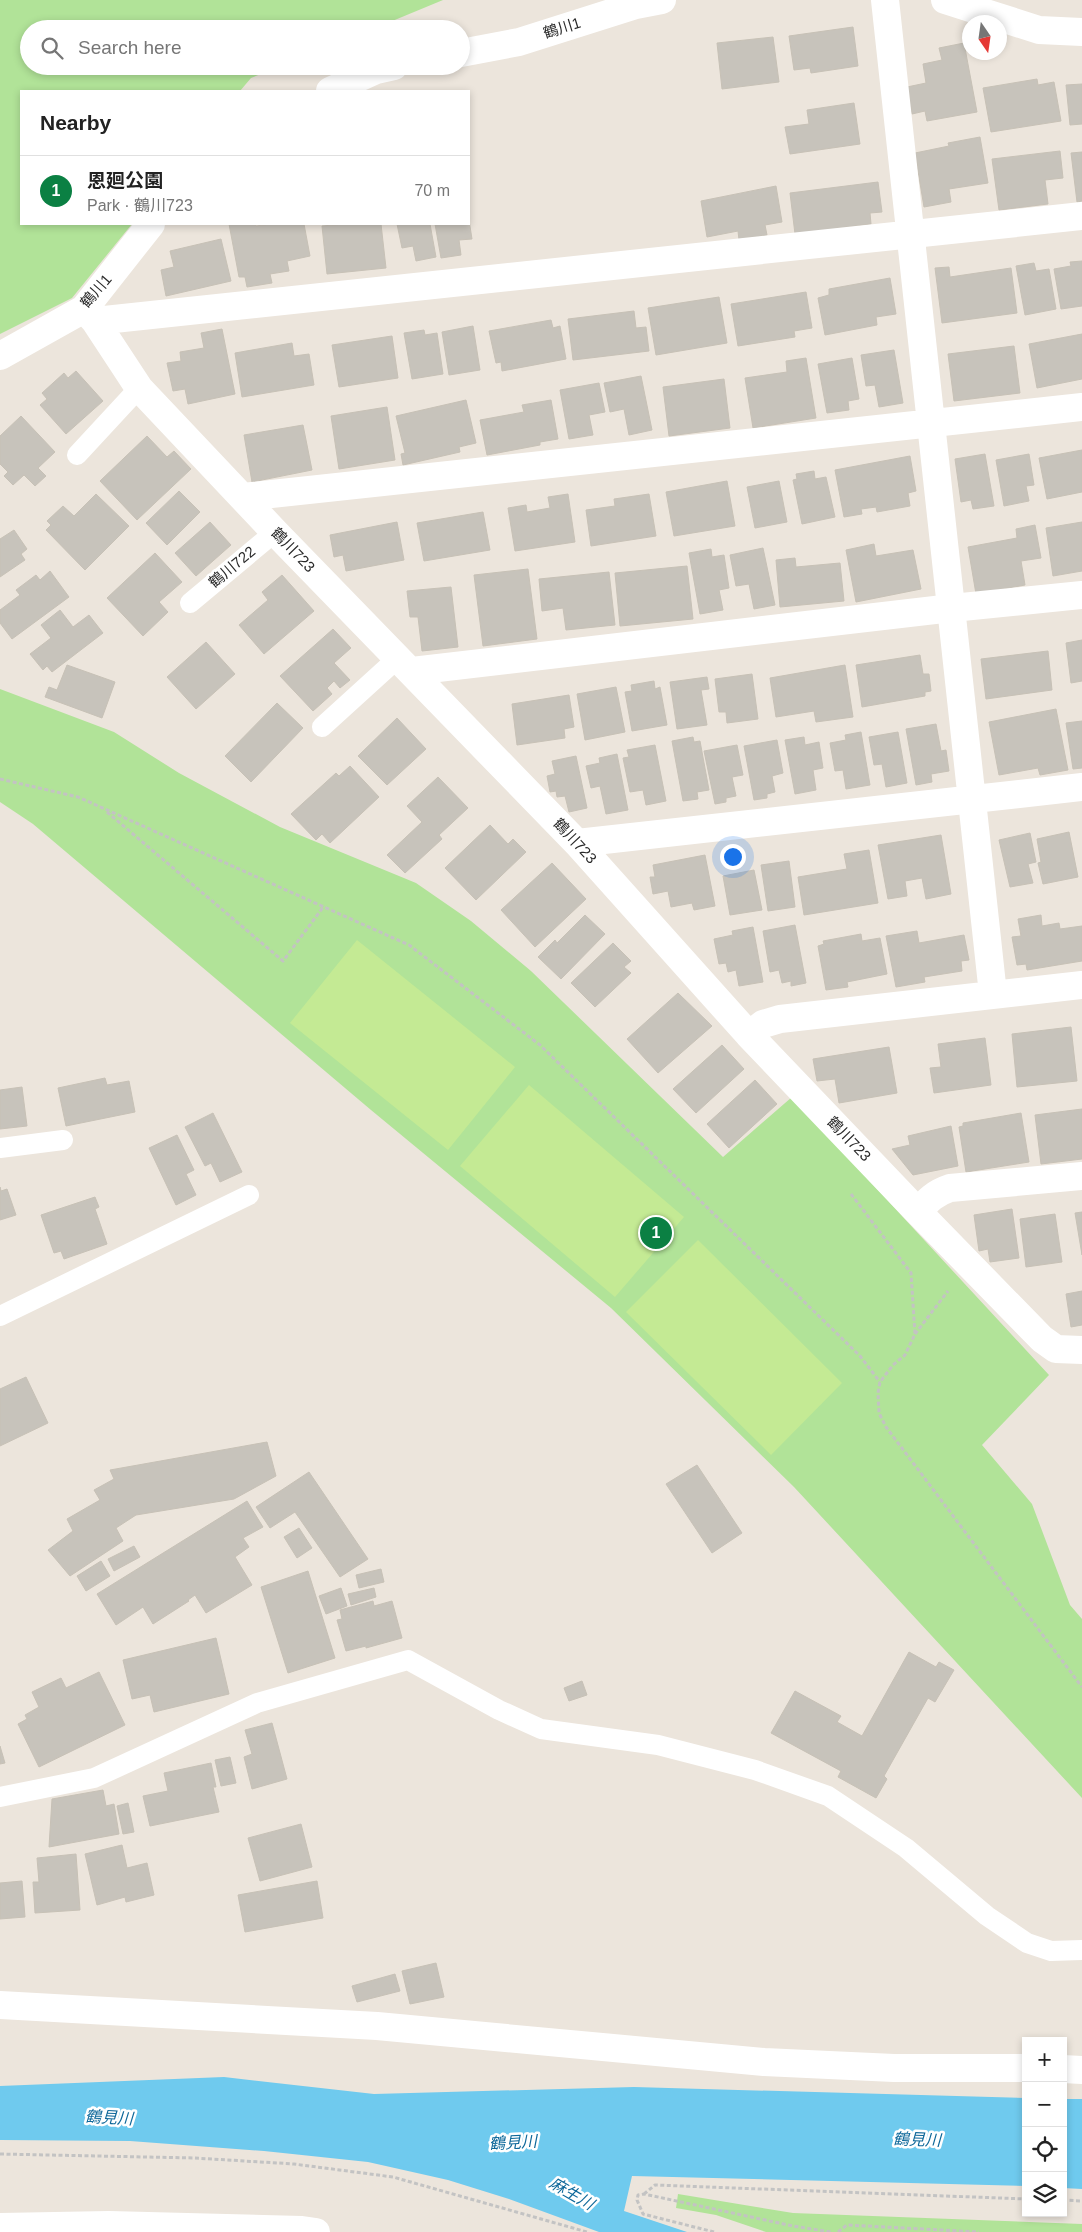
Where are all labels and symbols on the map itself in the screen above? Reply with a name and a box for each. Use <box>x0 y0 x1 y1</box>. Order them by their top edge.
street label: 鶴川1 <box>541 14 583 41</box>
north arrow <box>962 15 1007 60</box>
street label: 鶴川1 <box>77 271 115 311</box>
street label: 鶴川723 <box>268 524 319 575</box>
street label: 鶴川722 <box>205 542 258 591</box>
street label: 鶴川723 <box>550 815 600 867</box>
your location <box>720 844 746 870</box>
street label: 鶴川723 <box>824 1113 875 1164</box>
pin: 1 <box>640 1214 672 1252</box>
water label: 鶴見川 <box>85 2108 135 2127</box>
water label: 鶴見川 <box>893 2130 943 2149</box>
water label: 鶴見川 <box>489 2133 539 2152</box>
water label: 麻生川 <box>547 2174 599 2214</box>

